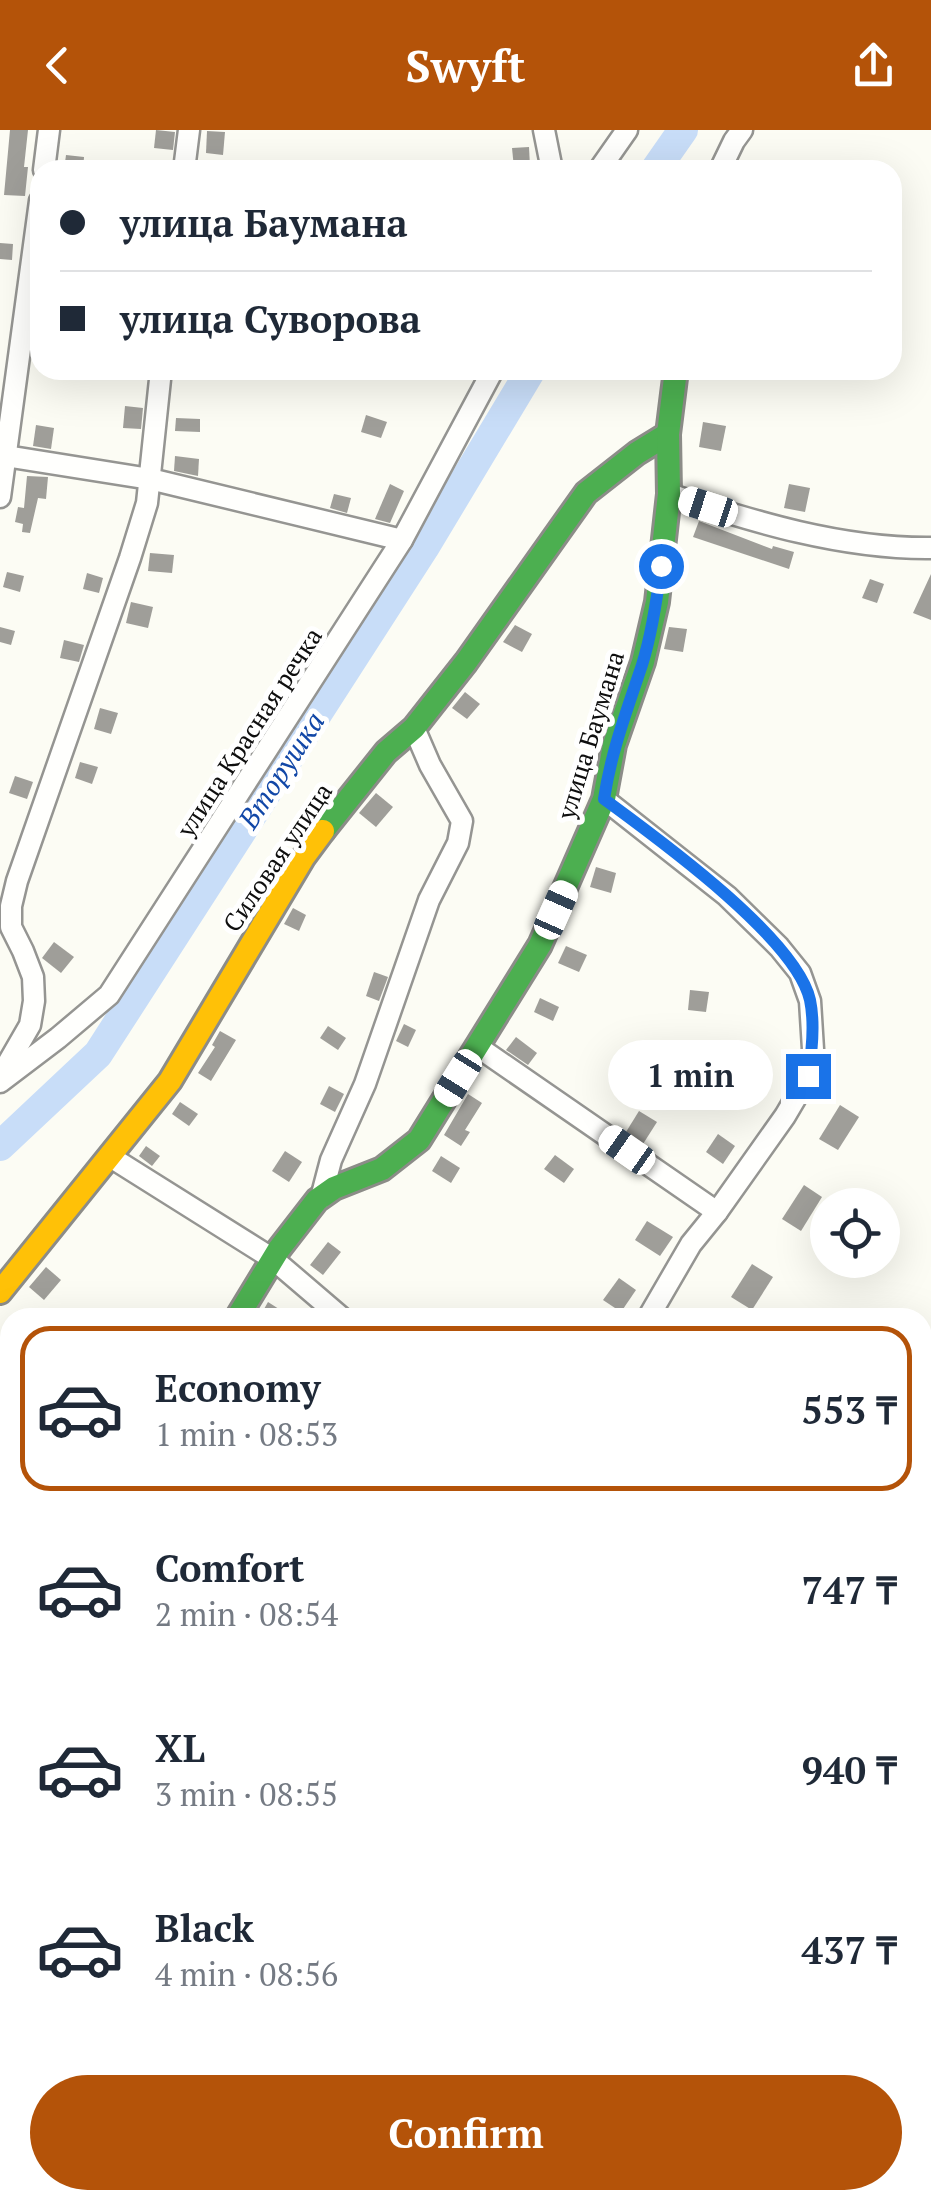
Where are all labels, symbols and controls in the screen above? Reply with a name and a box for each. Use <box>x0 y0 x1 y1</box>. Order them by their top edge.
text: Swyft <box>406 35 525 95</box>
icon: back <box>30 38 85 93</box>
icon: share <box>846 38 901 93</box>
text: улица Баумана <box>120 198 408 248</box>
text: улица Суворова <box>120 294 421 344</box>
car <box>675 483 741 531</box>
route start <box>639 544 684 589</box>
street label: улица Красная речка <box>168 621 329 844</box>
street label: улица Баумана <box>548 647 631 824</box>
water label: Вторушка <box>229 705 332 836</box>
street label: Силовая улица <box>215 776 339 938</box>
car <box>530 876 582 944</box>
callout: 1 min <box>608 1041 773 1111</box>
car <box>429 1045 487 1111</box>
text: 1 min <box>647 1054 734 1096</box>
route end <box>786 1054 831 1099</box>
car <box>594 1121 660 1179</box>
map controls <box>810 1188 900 1278</box>
button: locate <box>810 1188 900 1278</box>
text: Economy <box>155 1363 321 1413</box>
icon: car <box>35 1364 125 1454</box>
text: 553 ₸ <box>802 1385 897 1435</box>
text: 1 min · 08:53 <box>155 1413 338 1455</box>
text: Comfort <box>155 1543 304 1593</box>
icon: car <box>35 1544 125 1634</box>
text: 747 ₸ <box>802 1565 897 1615</box>
text: 2 min · 08:54 <box>155 1593 338 1635</box>
text: XL <box>155 1723 205 1773</box>
icon: car <box>35 1724 125 1814</box>
text: 940 ₸ <box>802 1745 897 1795</box>
text: 3 min · 08:55 <box>155 1773 338 1815</box>
text: Black <box>155 1903 254 1953</box>
icon: car <box>35 1904 125 1994</box>
text: 437 ₸ <box>802 1925 897 1975</box>
text: 4 min · 08:56 <box>155 1953 338 1995</box>
button: Confirm <box>30 2075 902 2190</box>

